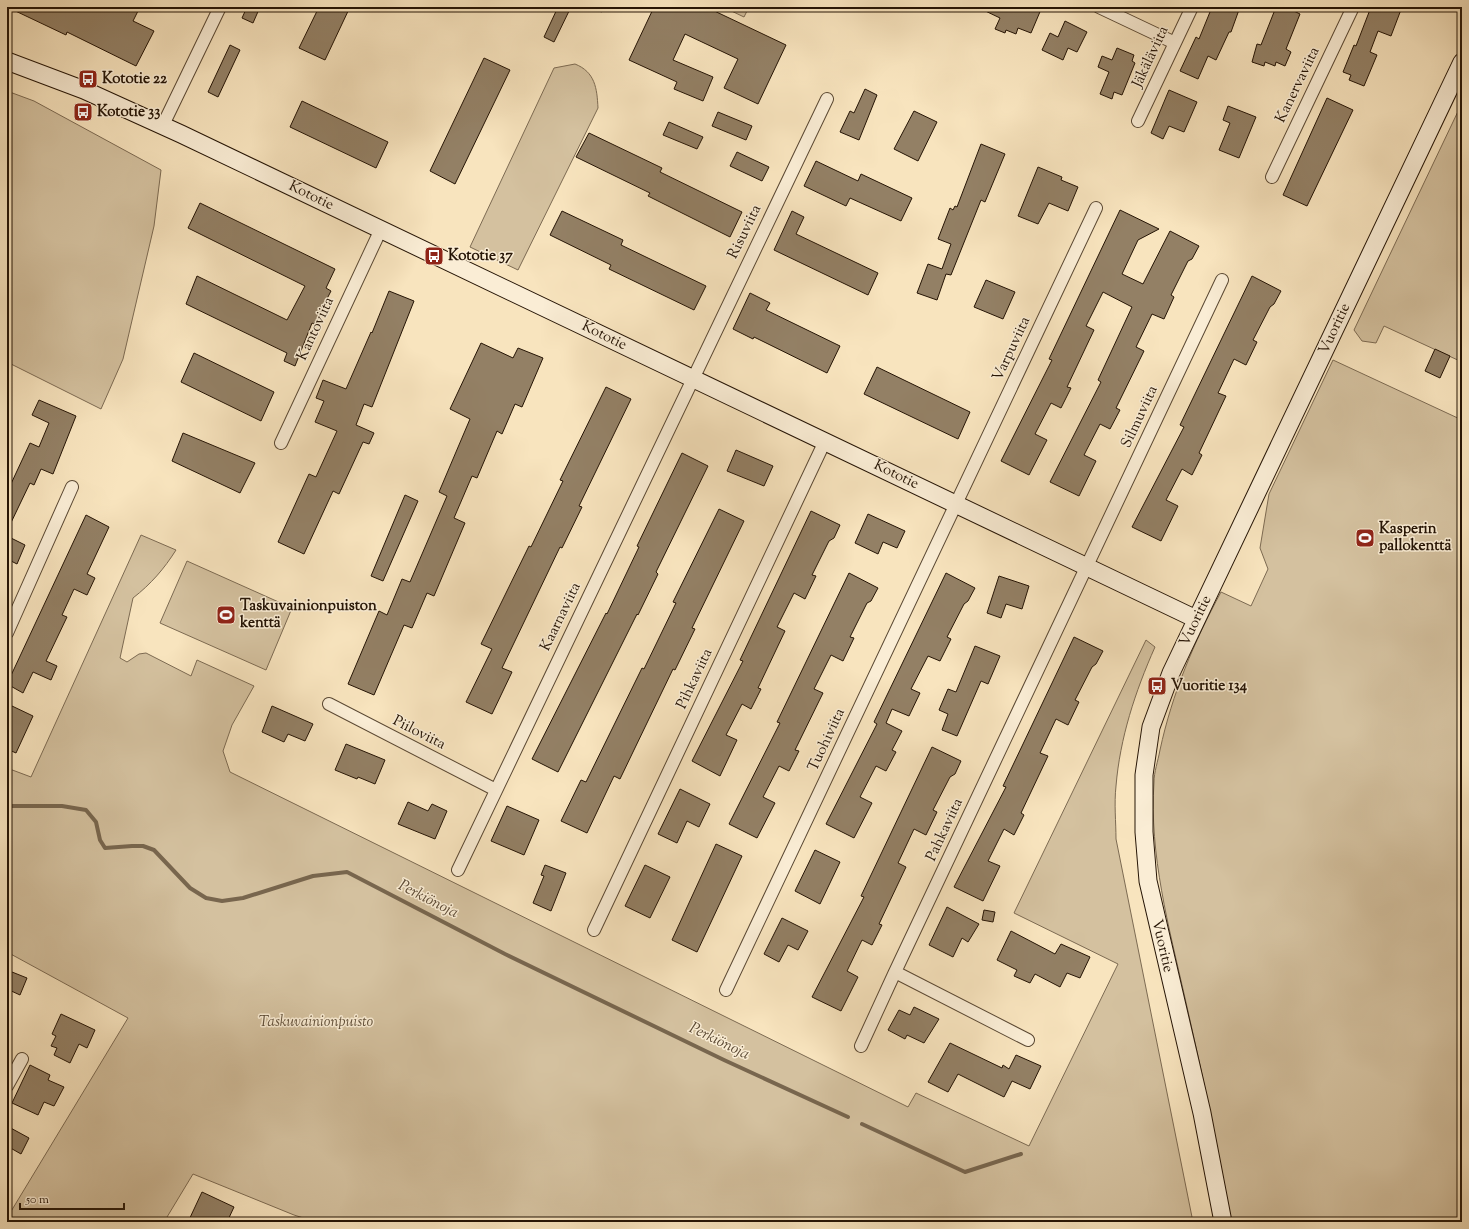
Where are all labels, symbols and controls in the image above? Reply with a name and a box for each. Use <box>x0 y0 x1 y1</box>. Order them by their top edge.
street label: Jäkäläviita <box>1127 23 1174 92</box>
street label: Kanervaviita <box>1271 43 1325 126</box>
bus stop icon: Kototie 22 <box>77 68 99 90</box>
place label: Kototie 22 <box>102 69 168 90</box>
bus stop icon: Kototie 33 <box>72 101 94 123</box>
place label: Kototie 33 <box>97 102 160 123</box>
street label: Kototie <box>285 176 337 216</box>
street label: Risuviita <box>723 201 767 263</box>
bus stop icon: Kototie 37 <box>423 245 445 267</box>
place label: Kototie 37 <box>448 246 513 267</box>
street label: Kantoviita <box>292 294 340 364</box>
street label: Vuoritie <box>1314 300 1356 358</box>
street label: Varpuviita <box>988 313 1036 385</box>
street label: Kototie <box>578 316 630 356</box>
street label: Silmuviita <box>1116 382 1164 452</box>
street label: Kototie <box>870 455 922 495</box>
place label: Kasperin pallokenttä <box>1379 519 1451 557</box>
sports icon: Kasperin pallokenttä <box>1354 527 1376 549</box>
street label: Kaarnaviita <box>535 579 587 655</box>
street label: Vuoritie <box>1175 592 1217 650</box>
place label: Taskuvainionpuiston kenttä <box>239 596 377 634</box>
sports icon: Taskuvainionpuiston kenttä <box>215 604 237 626</box>
street label: Pihkaviita <box>672 645 718 713</box>
bus stop icon: Vuoritie 134 <box>1146 675 1168 697</box>
place label: Vuoritie 134 <box>1171 676 1248 697</box>
street label: Tuohiviita <box>803 705 851 775</box>
street label: Piiloviita <box>389 711 449 755</box>
street label: Pahkaviita <box>921 795 969 865</box>
water label: Perkiönoja <box>394 875 462 925</box>
street label: Vuoritie <box>1146 917 1178 975</box>
park label: Taskuvainionpuisto <box>259 1012 374 1033</box>
water label: Perkiönoja <box>685 1017 753 1067</box>
scale bar <box>20 1185 124 1211</box>
text: 50 m <box>25 1191 49 1209</box>

